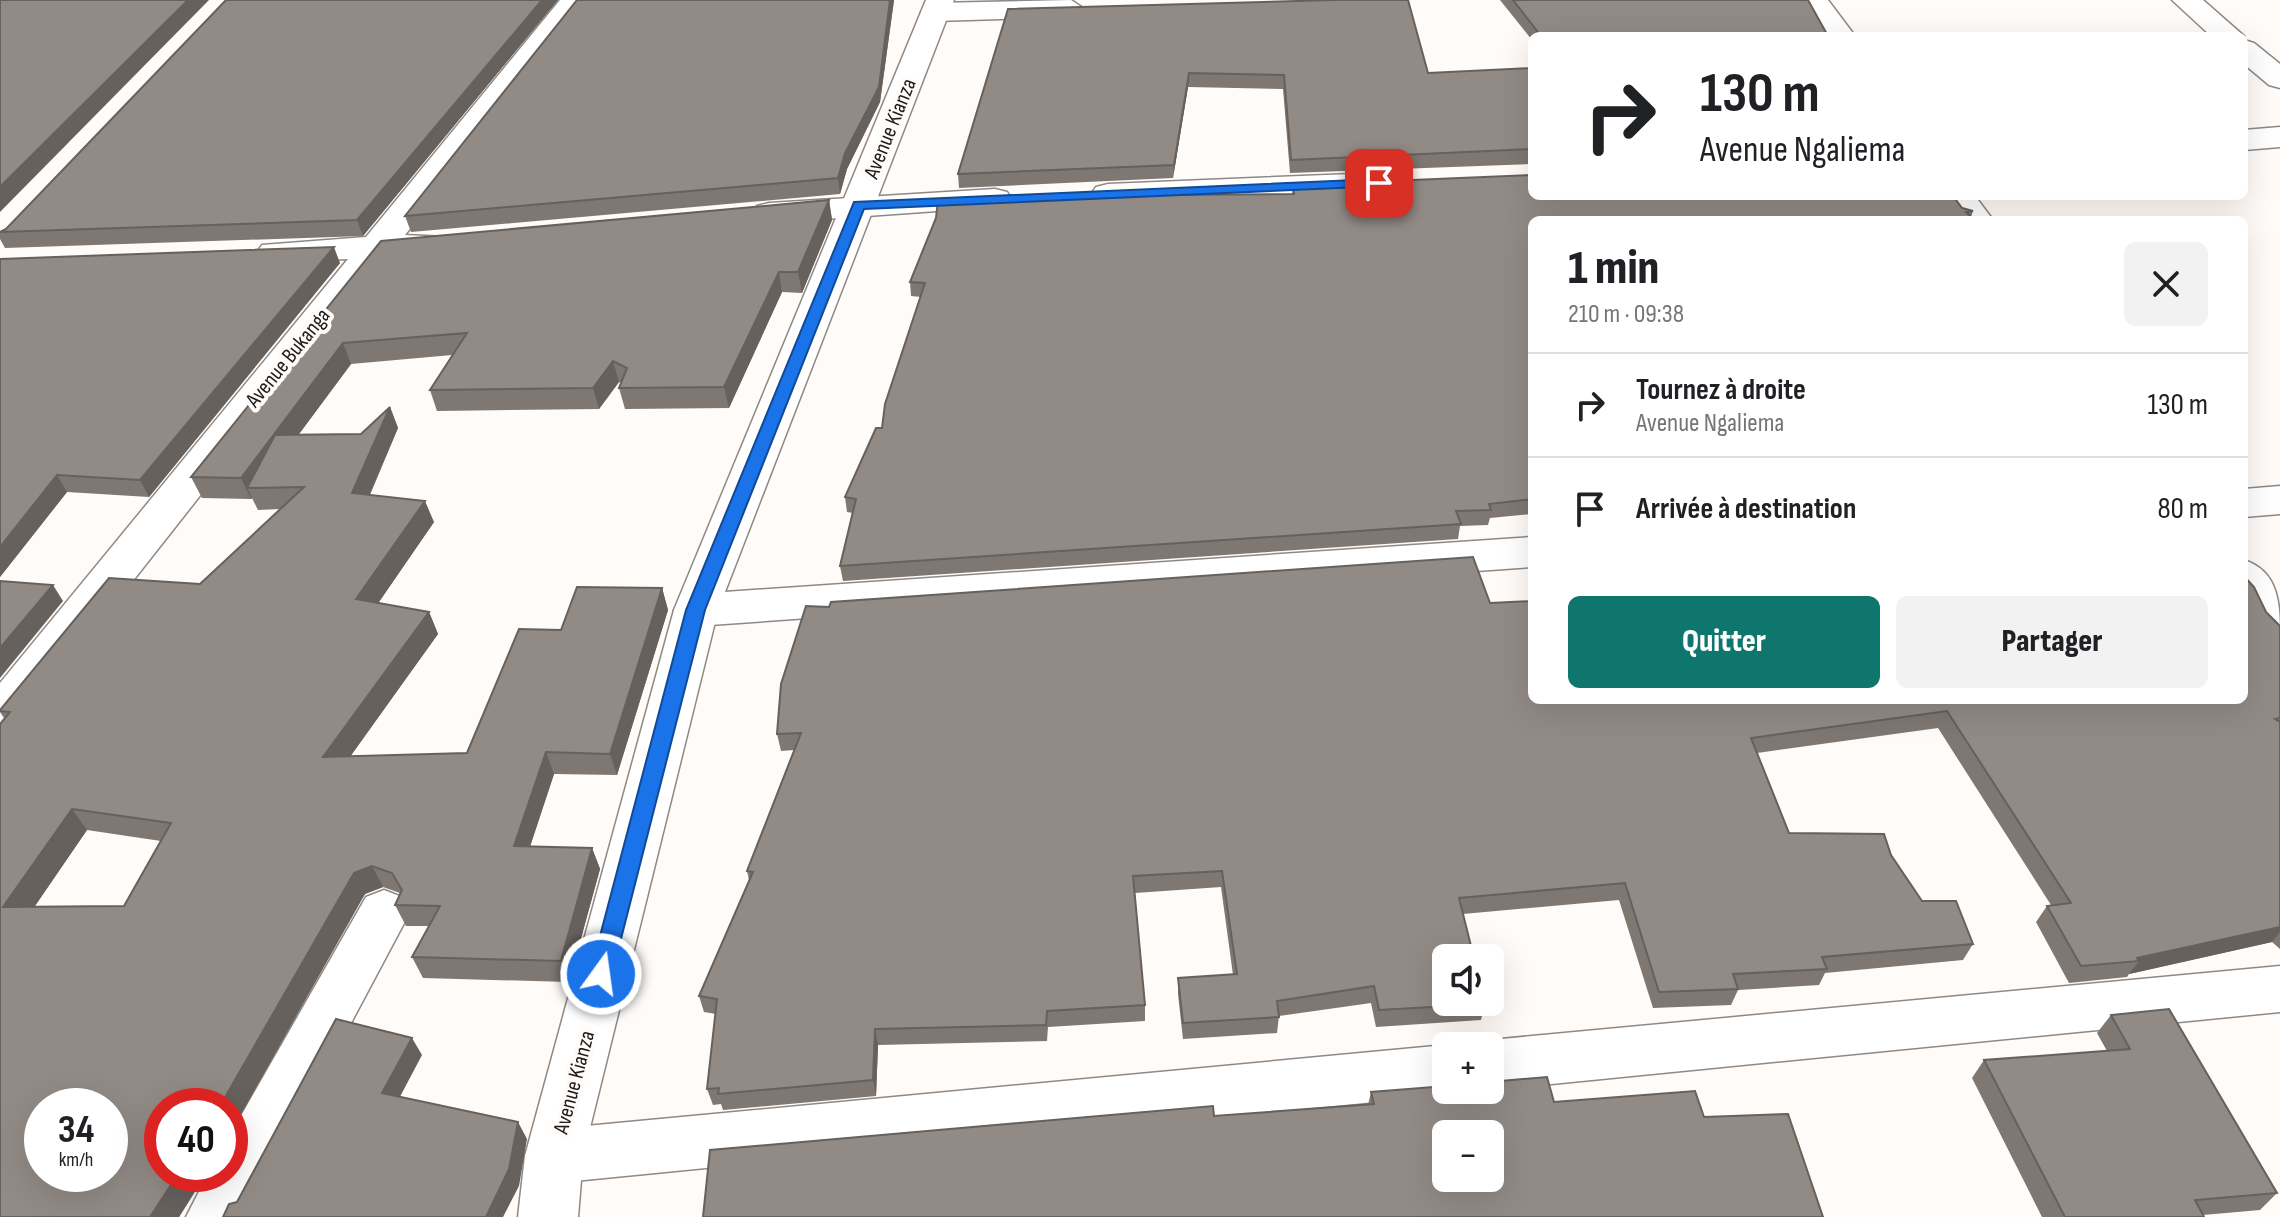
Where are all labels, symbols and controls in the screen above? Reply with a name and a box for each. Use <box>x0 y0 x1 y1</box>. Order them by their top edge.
text: 130 m <box>1700 61 1820 128</box>
icon: right <box>1568 64 1672 168</box>
street label: Avenue Kianza <box>858 75 923 184</box>
text: Avenue Ngaliema <box>1700 129 1905 172</box>
pin <box>1345 149 1413 217</box>
icon: arrive <box>1357 161 1401 205</box>
text: 1 min <box>1568 240 1659 297</box>
button: close <box>2124 242 2208 326</box>
text: 210 m · 09:38 <box>1568 299 1684 330</box>
street label: Avenue Bukanga <box>239 303 336 414</box>
text: Tournez à droite <box>1636 372 1806 408</box>
icon: right <box>1568 383 1612 427</box>
text: 130 m <box>2148 387 2208 423</box>
text: Avenue Ngaliema <box>1636 408 1784 439</box>
icon: arrive <box>1568 487 1612 531</box>
text: Arrivée à destination <box>1636 491 1856 527</box>
text: 80 m <box>2157 491 2208 527</box>
button: Quitter <box>1568 596 1880 688</box>
button: Partager <box>1896 596 2208 688</box>
position arrow <box>559 932 643 1016</box>
map controls <box>1432 944 1504 1192</box>
button: sound <box>1432 944 1504 1016</box>
street label: Avenue Kianza <box>547 1028 601 1138</box>
button: + <box>1432 1032 1504 1104</box>
speed limit sign: 40 <box>144 1088 248 1192</box>
text: 34 <box>58 1106 94 1154</box>
button: − <box>1432 1120 1504 1192</box>
text: km/h <box>59 1148 93 1172</box>

